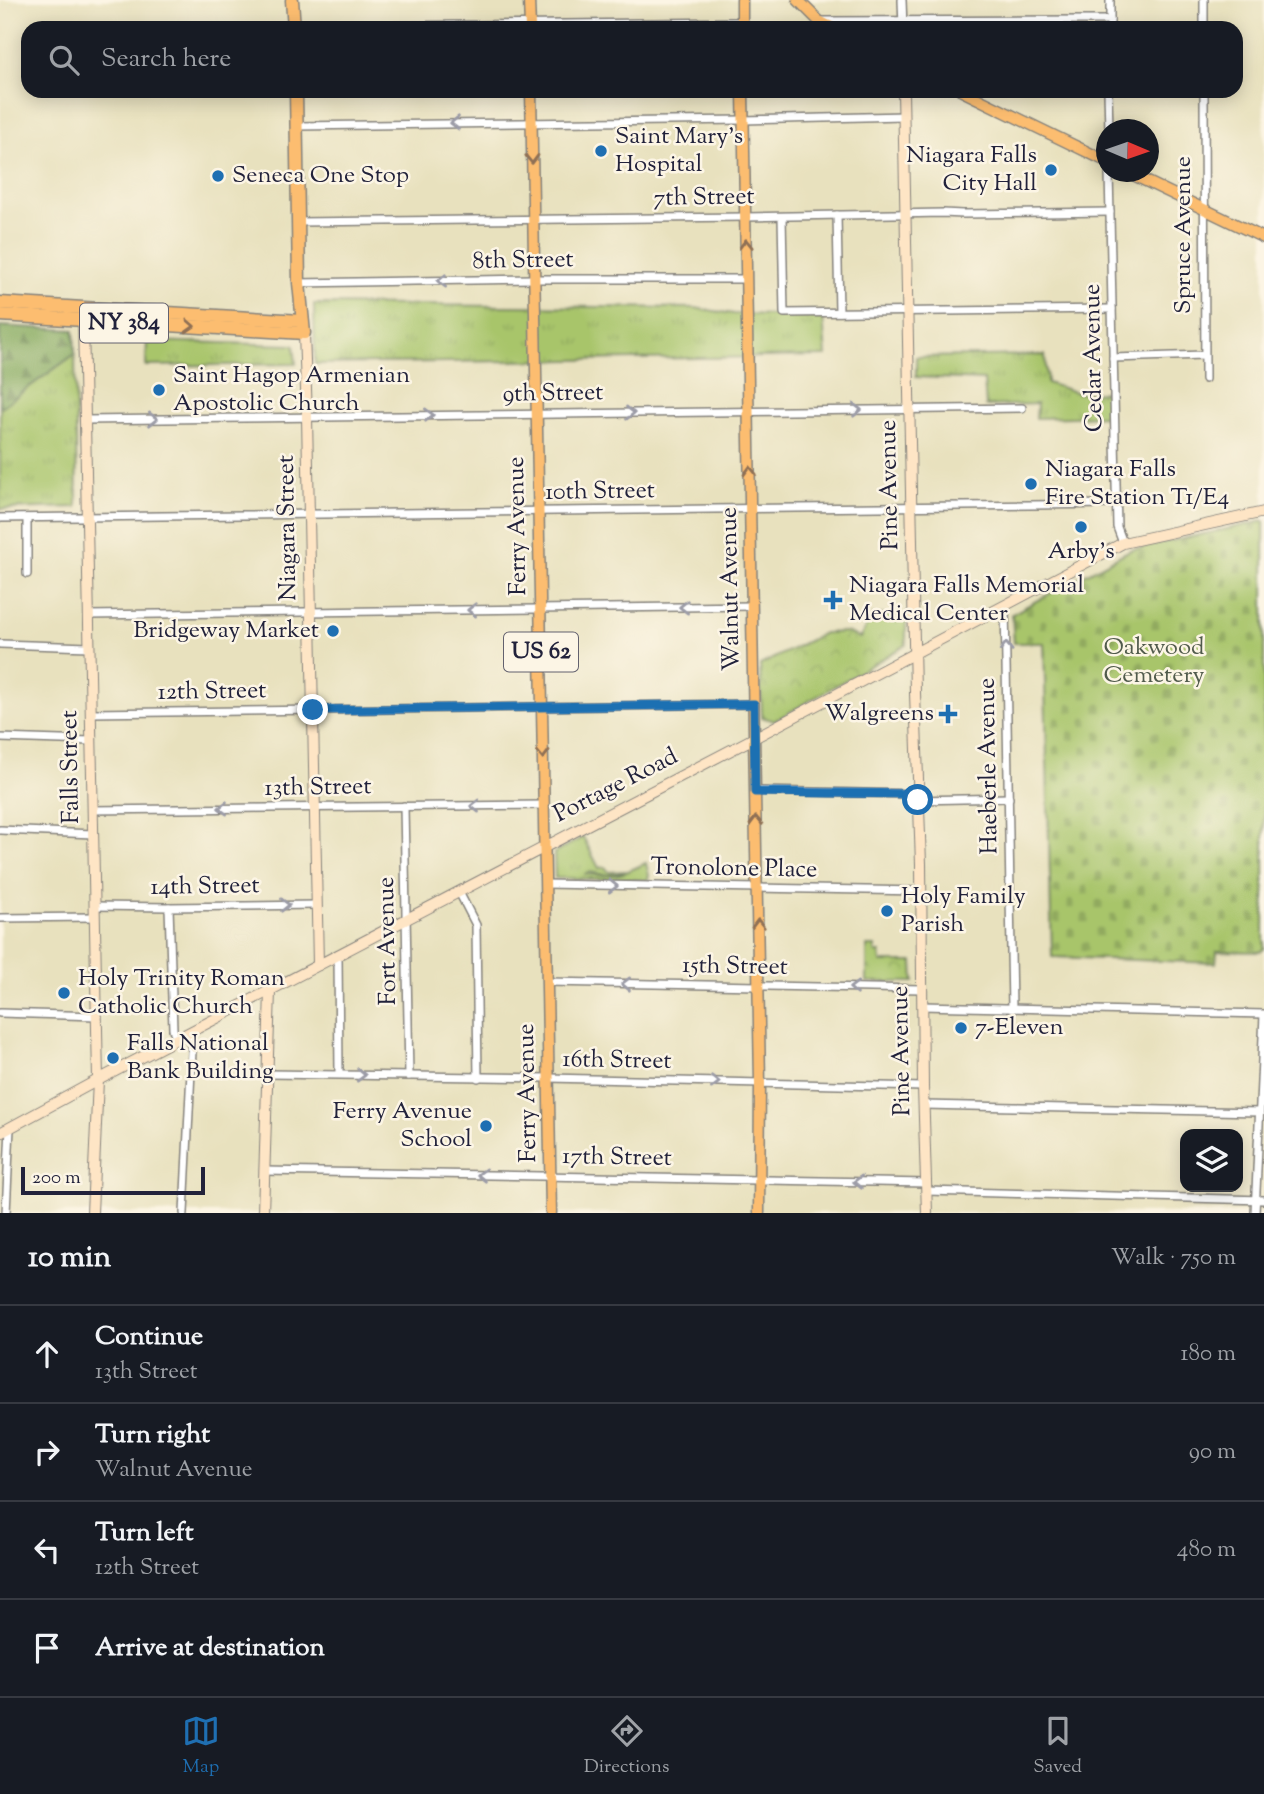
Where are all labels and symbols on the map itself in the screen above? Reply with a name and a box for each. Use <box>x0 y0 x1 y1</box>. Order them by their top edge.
one-way arrow <box>449 116 460 131</box>
north arrow <box>1096 119 1159 182</box>
place label: Saint Mary's Hospital <box>615 120 743 182</box>
place label: Niagara Falls City Hall <box>906 139 1037 201</box>
marker: Saint Mary's Hospital <box>593 143 609 159</box>
one-way arrow <box>524 154 540 165</box>
street label: Spruce Avenue <box>1167 156 1201 314</box>
place label: Seneca One Stop <box>232 159 409 193</box>
marker: Niagara Falls City Hall <box>1043 162 1059 178</box>
marker: Seneca One Stop <box>210 168 226 184</box>
street label: 7th Street <box>653 180 755 216</box>
one-way arrow <box>738 238 754 248</box>
street label: 8th Street <box>472 243 574 279</box>
one-way arrow <box>436 273 447 288</box>
street label: Cedar Avenue <box>1076 283 1112 433</box>
road number: NY 384 <box>80 304 168 342</box>
one-way arrow <box>185 319 196 334</box>
place label: Saint Hagop Armenian Apostolic Church <box>173 359 410 421</box>
street label: 9th Street <box>502 376 604 412</box>
marker: Saint Hagop Armenian Apostolic Church <box>151 382 167 398</box>
one-way arrow <box>852 403 863 418</box>
one-way arrow <box>625 405 635 421</box>
one-way arrow <box>425 407 435 423</box>
one-way arrow <box>148 411 159 427</box>
street label: Pine Avenue <box>872 419 908 551</box>
place label: Niagara Falls Fire Station T1/E4 <box>1045 453 1229 515</box>
street label: Niagara Street <box>270 455 306 601</box>
street label: Ferry Avenue <box>500 456 536 596</box>
one-way arrow <box>742 465 758 476</box>
street label: 10th Street <box>545 474 655 510</box>
marker: Niagara Falls Fire Station T1/E4 <box>1023 476 1039 492</box>
street label: Walnut Avenue <box>713 507 749 671</box>
marker: Arby's <box>1073 519 1089 535</box>
place label: Arby's <box>1047 535 1115 569</box>
place label: Niagara Falls Memorial Medical Center <box>849 569 1085 631</box>
marker: Niagara Falls Memorial Medical Center <box>823 590 843 610</box>
one-way arrow <box>678 599 689 615</box>
one-way arrow <box>466 603 477 618</box>
place label: Bridgeway Market <box>133 614 319 648</box>
marker: Bridgeway Market <box>325 623 341 639</box>
park label: Oakwood Cemetery <box>1103 631 1205 693</box>
road number: US 62 <box>504 632 578 672</box>
one-way arrow <box>998 641 1013 652</box>
street label: 12th Street <box>157 674 267 710</box>
street label: Haeberle Avenue <box>970 677 1008 855</box>
route end <box>297 694 328 725</box>
place label: Walgreens <box>825 697 934 731</box>
marker: Walgreens <box>940 706 956 722</box>
street label: Falls Street <box>53 710 89 824</box>
street label: Portage Road <box>548 740 684 832</box>
one-way arrow <box>535 749 551 760</box>
street label: 13th Street <box>264 770 372 806</box>
route start <box>902 784 933 815</box>
one-way arrow <box>470 798 481 813</box>
one-way arrow <box>218 800 228 816</box>
one-way arrow <box>748 815 764 826</box>
street label: Tronolone Place <box>650 851 818 887</box>
street label: 14th Street <box>150 869 260 905</box>
street label: Fort Avenue <box>370 876 406 1006</box>
one-way arrow <box>609 878 619 894</box>
place label: Holy Family Parish <box>901 880 1026 942</box>
one-way arrow <box>280 898 291 913</box>
marker: Holy Family Parish <box>879 903 895 919</box>
one-way arrow <box>750 919 765 930</box>
street label: 15th Street <box>682 949 788 985</box>
place label: Holy Trinity Roman Catholic Church <box>78 962 285 1024</box>
one-way arrow <box>621 976 632 991</box>
one-way arrow <box>848 980 859 996</box>
marker: Holy Trinity Roman Catholic Church <box>56 985 72 1001</box>
street label: Pine Avenue <box>884 985 920 1117</box>
place label: 7-Eleven <box>975 1011 1064 1045</box>
marker: 7-Eleven <box>953 1020 969 1036</box>
street label: Ferry Avenue <box>510 1023 546 1163</box>
place label: Falls National Bank Building <box>127 1027 274 1089</box>
street label: 16th Street <box>562 1043 672 1079</box>
marker: Falls National Bank Building <box>105 1050 121 1066</box>
one-way arrow <box>356 1067 367 1083</box>
one-way arrow <box>710 1074 720 1090</box>
place label: Ferry Avenue School <box>333 1095 472 1157</box>
marker: Ferry Avenue School <box>478 1118 494 1134</box>
street label: 17th Street <box>562 1140 672 1176</box>
scale bar <box>21 1164 205 1196</box>
one-way arrow <box>476 1167 487 1183</box>
one-way arrow <box>853 1174 863 1190</box>

